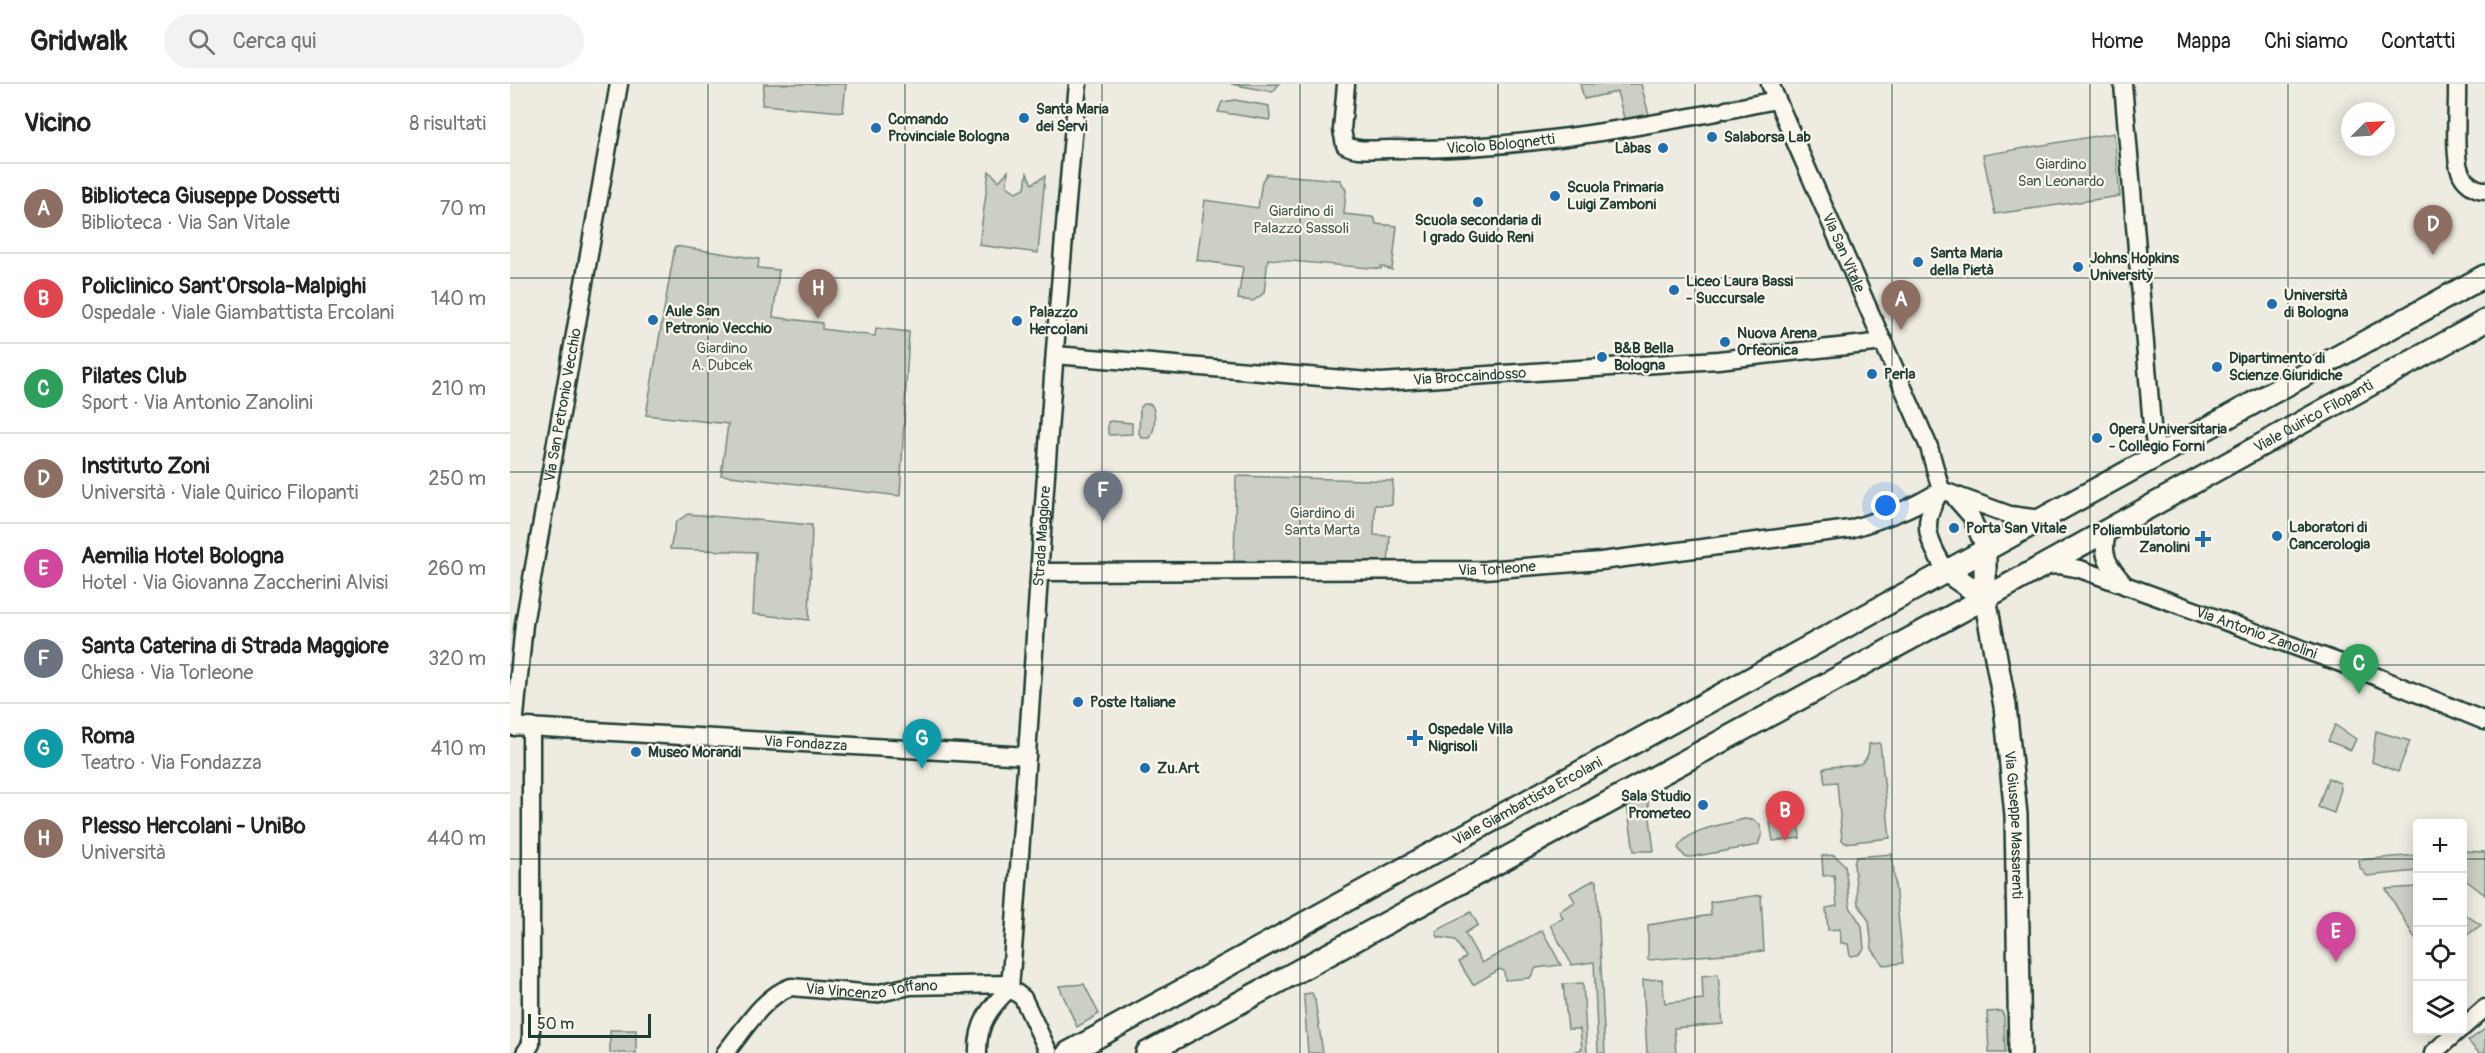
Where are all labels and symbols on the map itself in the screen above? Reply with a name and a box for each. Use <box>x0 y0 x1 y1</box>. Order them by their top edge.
place label: Santa Maria dei Servi <box>1036 100 1109 136</box>
north arrow <box>2341 102 2395 156</box>
place label: Comando Provinciale Bologna <box>888 110 1010 146</box>
marker: Santa Maria dei Servi <box>1017 111 1031 125</box>
marker: Comando Provinciale Bologna <box>869 121 883 135</box>
place label: Salaborsa Lab <box>1724 128 1811 147</box>
street label: Vicolo Bolognetti <box>1446 130 1556 158</box>
marker: Salaborsa Lab <box>1705 130 1719 144</box>
place label: Làbas <box>1615 139 1651 158</box>
marker: Làbas <box>1656 141 1670 155</box>
park label: Giardino San Leonardo <box>2018 155 2104 191</box>
place label: Scuola Primaria Luigi Zamboni <box>1567 178 1664 214</box>
marker: Scuola Primaria Luigi Zamboni <box>1548 189 1562 203</box>
marker: Scuola secondaria di I grado Guido Reni <box>1471 195 1485 209</box>
park label: Giardino di Palazzo Sassoli <box>1253 202 1349 238</box>
pin: D <box>2414 206 2452 255</box>
street label: Via San Vitale <box>1818 210 1869 296</box>
place label: Scuola secondaria di I grado Guido Reni <box>1415 211 1542 247</box>
place label: Santa Maria della Pietà <box>1930 244 2003 280</box>
place label: Johns Hopkins University <box>2090 249 2179 285</box>
marker: Santa Maria della Pietà <box>1911 255 1925 269</box>
marker: Johns Hopkins University <box>2071 260 2085 274</box>
pin: H <box>798 270 838 319</box>
place label: Liceo Laura Bassi - Succursale <box>1686 272 1794 308</box>
pin: A <box>1882 280 1920 330</box>
marker: Liceo Laura Bassi - Succursale <box>1667 283 1681 297</box>
place label: Università di Bologna <box>2284 286 2348 322</box>
marker: Università di Bologna <box>2265 297 2279 311</box>
place label: Aule San Petronio Vecchio <box>665 302 772 338</box>
place label: Palazzo Hercolani <box>1029 303 1088 339</box>
marker: Aule San Petronio Vecchio <box>646 313 660 327</box>
marker: Palazzo Hercolani <box>1010 314 1024 328</box>
place label: Nuova Arena Orfeonica <box>1737 324 1817 360</box>
street label: Via San Petronio Vecchio <box>540 327 586 483</box>
marker: Nuova Arena Orfeonica <box>1718 335 1732 349</box>
park label: Giardino A. Dubcek <box>691 339 754 375</box>
place label: B&B Bella Bologna <box>1614 339 1674 375</box>
place label: Dipartimento di Scienze Giuridiche <box>2229 349 2343 385</box>
marker: B&B Bella Bologna <box>1595 350 1609 364</box>
marker: Dipartimento di Scienze Giuridiche <box>2210 360 2224 374</box>
street label: Via Broccaindosso <box>1413 364 1527 390</box>
place label: Perla <box>1884 365 1916 384</box>
marker: Perla <box>1865 367 1879 381</box>
street label: Viale Quirico Filopanti <box>2251 376 2377 457</box>
place label: Opera Universitaria - Collegio Forni <box>2109 420 2227 456</box>
marker: Opera Universitaria - Collegio Forni <box>2090 431 2104 445</box>
pin: F <box>1084 472 1122 521</box>
street label: Strada Maggiore <box>1029 485 1055 587</box>
your location <box>1871 491 1900 520</box>
park label: Giardino di Santa Marta <box>1284 504 1360 540</box>
place label: Laboratori di Cancerologia <box>2289 518 2370 554</box>
place label: Porta San Vitale <box>1966 519 2067 538</box>
marker: Porta San Vitale <box>1947 521 1961 535</box>
place label: Poliambulatorio Zanolini <box>2092 521 2190 557</box>
marker: Laboratori di Cancerologia <box>2270 529 2284 543</box>
marker: Poliambulatorio Zanolini <box>2194 530 2212 548</box>
street label: Via Torleone <box>1458 557 1537 580</box>
street label: Via Antonio Zanolini <box>2193 603 2320 664</box>
pin: C <box>2340 644 2378 694</box>
place label: Poste Italiane <box>1090 693 1176 712</box>
marker: Poste Italiane <box>1071 695 1085 709</box>
pin: G <box>902 720 942 769</box>
place label: Ospedale Villa Nigrisoli <box>1428 720 1513 756</box>
marker: Ospedale Villa Nigrisoli <box>1406 729 1424 747</box>
street label: Via Fondazza <box>763 732 848 756</box>
place label: Museo Morandi <box>648 743 741 762</box>
marker: Museo Morandi <box>629 745 643 759</box>
street label: Via Giuseppe Massarenti <box>2000 750 2026 899</box>
street label: Viale Giambattista Ercolani <box>1450 753 1606 850</box>
place label: Zu.Art <box>1157 759 1200 778</box>
marker: Zu.Art <box>1138 761 1152 775</box>
place label: Sala Studio Prometeo <box>1621 787 1691 823</box>
pin: B <box>1766 792 1804 841</box>
marker: Sala Studio Prometeo <box>1696 798 1710 812</box>
pin: E <box>2316 912 2356 962</box>
street label: Via Vincenzo Toffano <box>805 976 938 1004</box>
scale bar <box>528 1011 651 1038</box>

